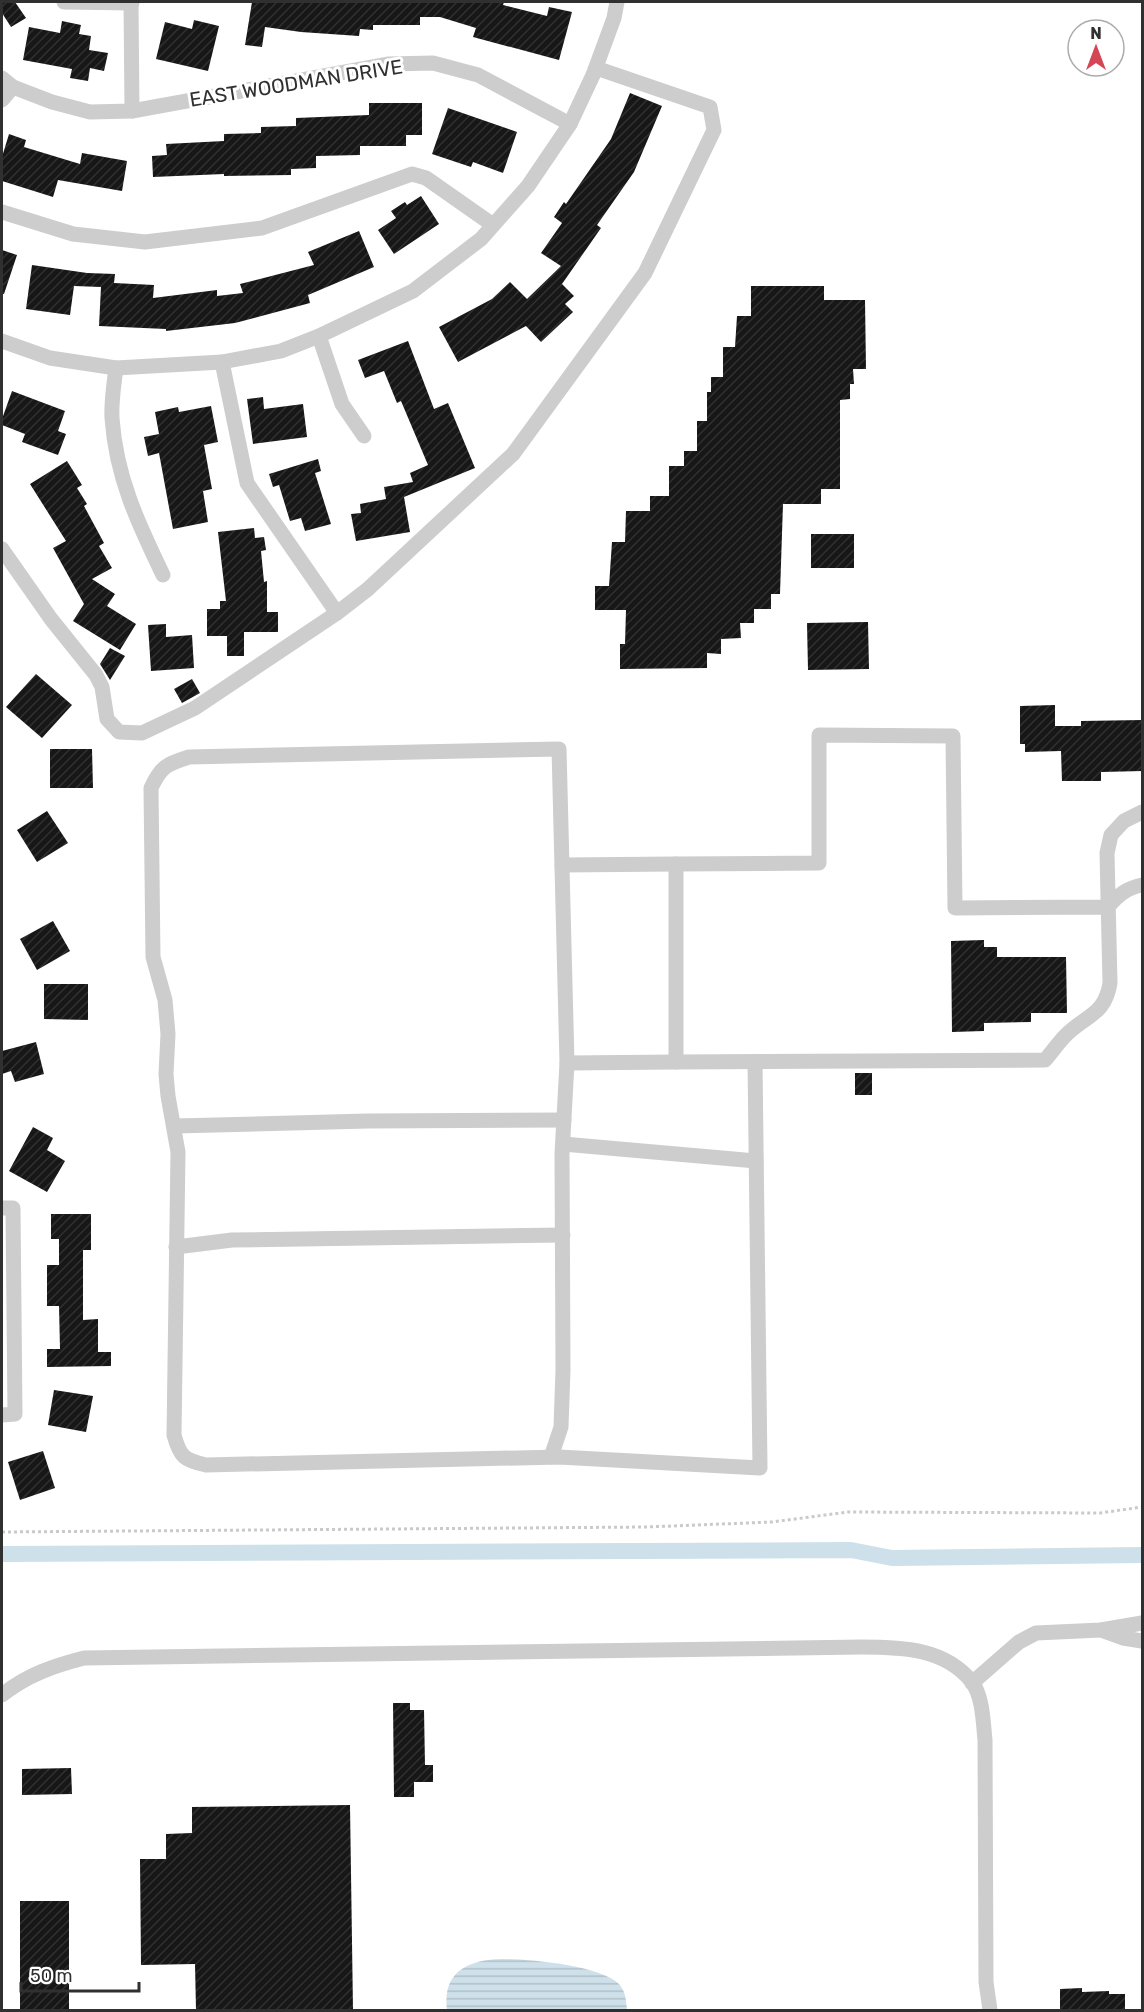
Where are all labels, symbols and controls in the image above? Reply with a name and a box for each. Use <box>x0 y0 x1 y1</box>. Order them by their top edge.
north arrow <box>1066 18 1126 78</box>
text: N <box>1090 24 1102 43</box>
street label: EAST WOODMAN DRIVE <box>188 54 404 112</box>
scale bar <box>21 1955 140 1993</box>
text: 50 m <box>30 1965 73 1987</box>

